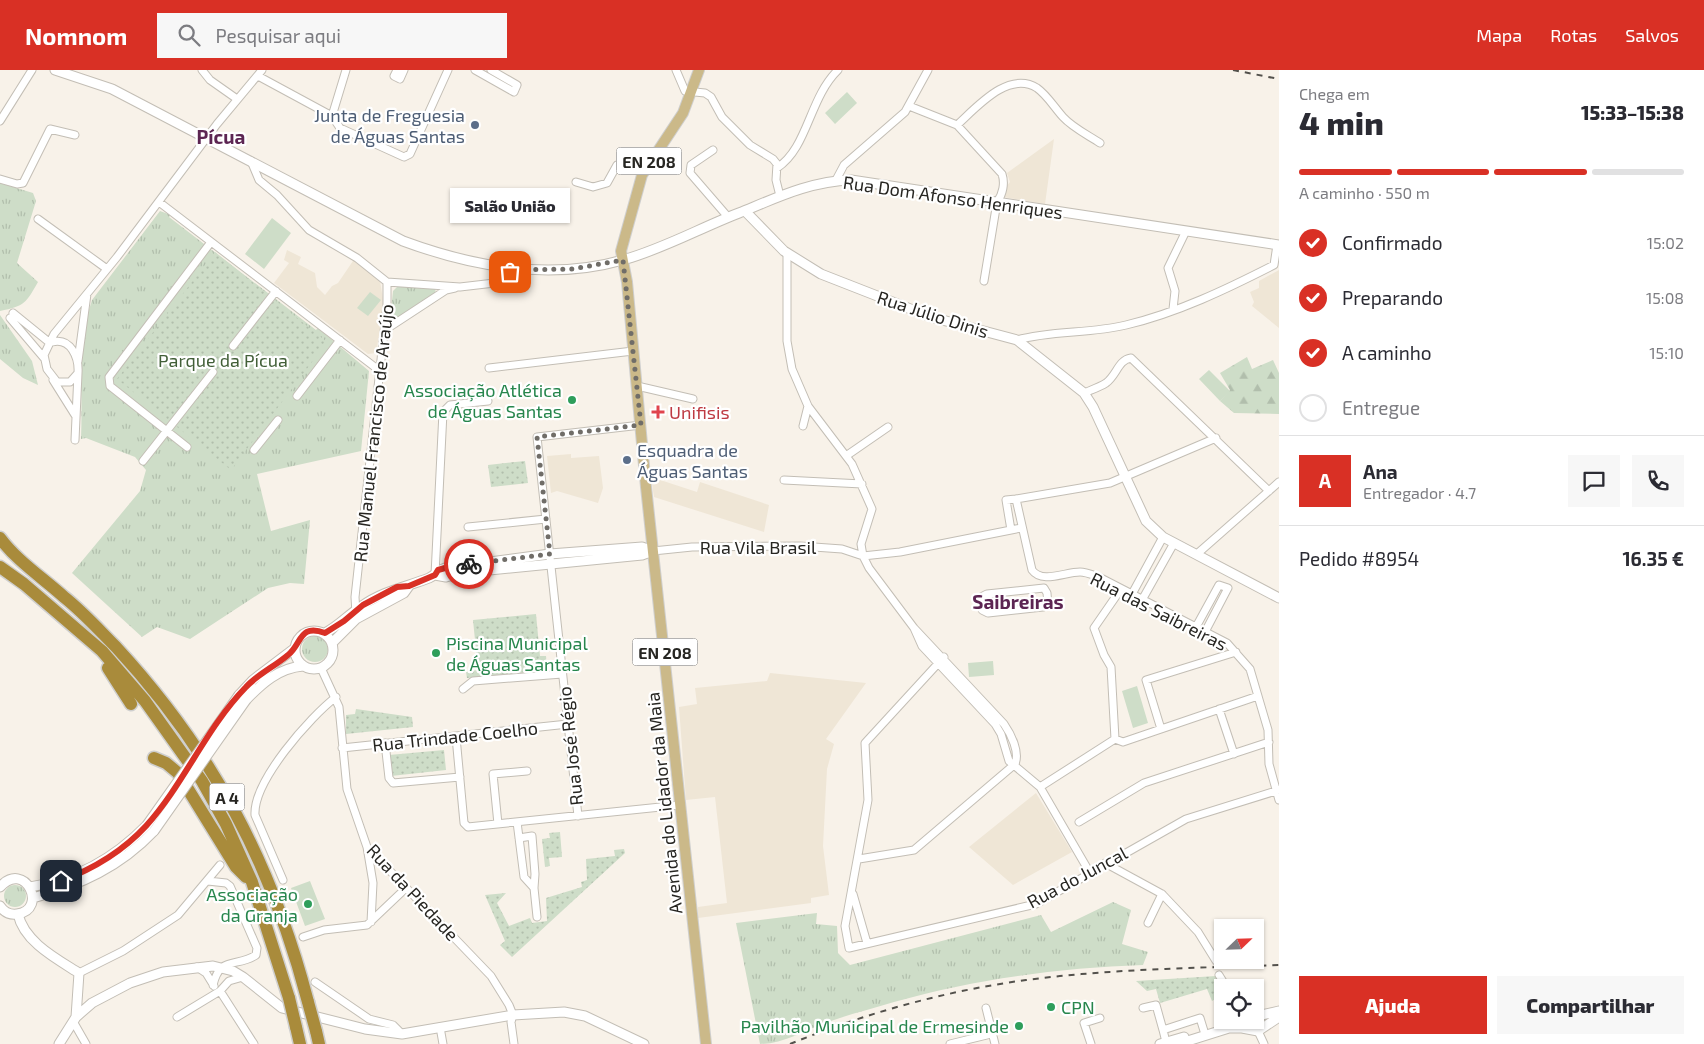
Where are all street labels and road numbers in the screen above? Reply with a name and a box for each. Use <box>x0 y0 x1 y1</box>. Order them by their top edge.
road number: EN 208 <box>616 148 682 174</box>
street label: Rua Dom Afonso Henriques <box>842 171 1064 223</box>
street label: Rua Júlio Dinis <box>875 286 991 342</box>
street label: Rua Manuel Francisco de Araújo <box>349 303 397 563</box>
street label: Rua Vila Brasil <box>700 536 817 558</box>
street label: Rua das Saibreiras <box>1087 567 1231 655</box>
road number: EN 208 <box>632 638 698 666</box>
street label: Rua José Régio <box>553 685 587 807</box>
street label: Avenida do Lidador da Maia <box>641 691 687 915</box>
street label: Rua Trindade Coelho <box>371 716 539 756</box>
road number: A 4 <box>210 784 244 810</box>
street label: Rua da Piedade <box>363 839 463 945</box>
street label: Rua do Juncal <box>1023 841 1131 913</box>

